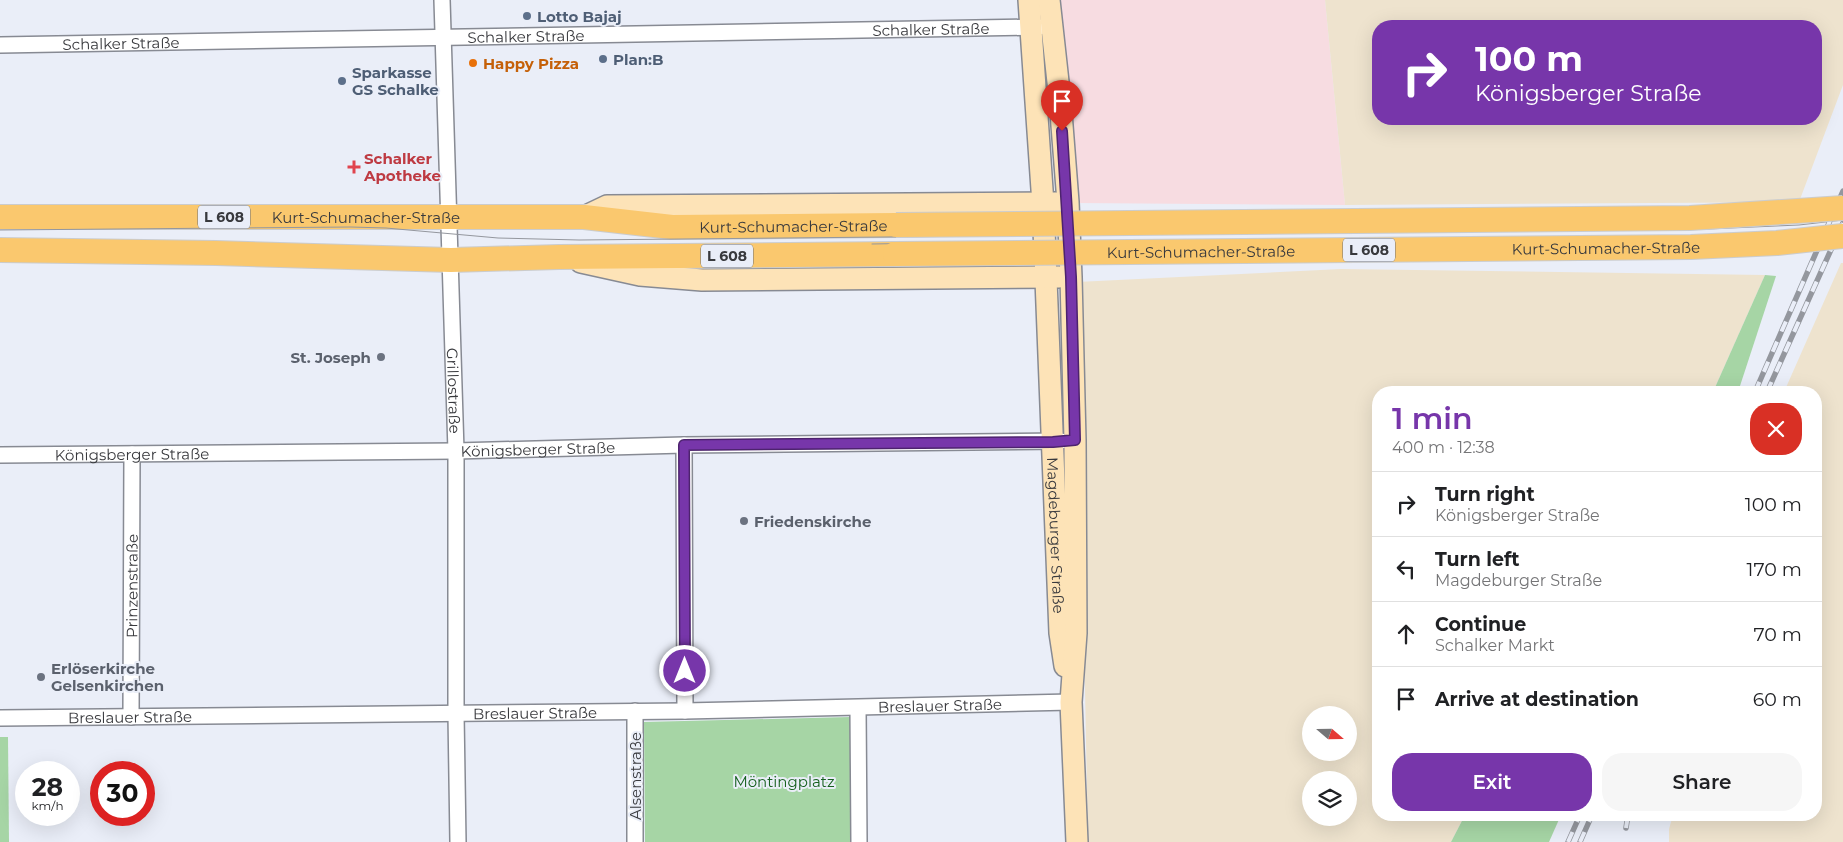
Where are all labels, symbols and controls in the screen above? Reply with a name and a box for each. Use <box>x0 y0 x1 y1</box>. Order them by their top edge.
place label: Lotto Bajaj <box>537 7 622 26</box>
marker: Lotto Bajaj <box>521 10 533 22</box>
street label: Schalker Straße <box>872 18 990 39</box>
street label: Schalker Straße <box>467 25 585 46</box>
street label: Schalker Straße <box>62 32 180 53</box>
text: 100 m <box>1475 37 1583 80</box>
icon: right <box>1392 40 1457 105</box>
place label: Plan:B <box>613 50 664 69</box>
marker: Plan:B <box>597 53 609 65</box>
place label: Happy Pizza <box>483 54 579 73</box>
marker: Happy Pizza <box>467 57 479 69</box>
place label: Sparkasse GS Schalke <box>352 63 439 99</box>
marker: Sparkasse GS Schalke <box>336 75 348 87</box>
pin <box>1041 80 1083 131</box>
text: Königsberger Straße <box>1475 80 1702 107</box>
icon: arrive <box>1048 87 1076 115</box>
place label: Schalker Apotheke <box>363 149 441 185</box>
marker: Schalker Apotheke <box>348 161 360 173</box>
road number: L 608 <box>198 206 250 228</box>
street label: Kurt-Schumacher-Straße <box>272 208 460 227</box>
street label: Kurt-Schumacher-Straße <box>699 216 888 236</box>
street label: Kurt-Schumacher-Straße <box>1512 237 1701 258</box>
road number: L 608 <box>1343 238 1395 262</box>
street label: Kurt-Schumacher-Straße <box>1107 241 1295 262</box>
road number: L 608 <box>701 245 753 268</box>
place label: St. Joseph <box>290 348 371 367</box>
street label: Grillostraße <box>443 348 465 434</box>
marker: St. Joseph <box>375 351 387 363</box>
text: 1 min <box>1392 400 1473 437</box>
button: close <box>1750 403 1802 455</box>
street label: Königsberger Straße <box>460 437 615 460</box>
text: 400 m · 12:38 <box>1392 438 1495 457</box>
street label: Königsberger Straße <box>55 444 209 464</box>
street label: Magdeburger Straße <box>1044 457 1069 614</box>
text: Turn right <box>1435 483 1535 506</box>
icon: right <box>1392 490 1420 518</box>
text: 100 m <box>1745 493 1802 516</box>
text: Königsberger Straße <box>1435 506 1600 525</box>
place label: Friedenskirche <box>754 512 871 531</box>
marker: Friedenskirche <box>738 515 750 527</box>
street label: Prinzenstraße <box>122 534 141 638</box>
text: Turn left <box>1435 548 1520 571</box>
icon: left <box>1392 555 1420 583</box>
text: 170 m <box>1747 558 1802 581</box>
text: Magdeburger Straße <box>1435 571 1602 590</box>
text: Continue <box>1435 613 1526 636</box>
icon: ahead <box>1392 620 1420 648</box>
text: 70 m <box>1753 623 1802 646</box>
text: Schalker Markt <box>1435 636 1555 655</box>
position arrow <box>658 644 710 696</box>
place label: Erlöserkirche Gelsenkirchen <box>51 659 164 695</box>
marker: Erlöserkirche Gelsenkirchen <box>35 671 47 683</box>
icon: arrive <box>1392 685 1420 713</box>
text: Arrive at destination <box>1435 688 1639 711</box>
text: 60 m <box>1753 688 1802 711</box>
street label: Breslauer Straße <box>878 694 1002 716</box>
street label: Breslauer Straße <box>473 702 597 723</box>
north arrow <box>1302 706 1358 761</box>
map controls <box>1302 706 1357 826</box>
street label: Breslauer Straße <box>68 707 192 727</box>
street label: Alsenstraße <box>626 732 645 820</box>
button: Exit <box>1392 753 1592 811</box>
button: Share <box>1602 753 1802 811</box>
speed limit sign: 30 <box>90 761 155 826</box>
button: layers <box>1302 771 1357 826</box>
text: 28 <box>32 772 63 802</box>
park label: Möntingplatz <box>733 772 835 791</box>
text: km/h <box>31 798 64 813</box>

